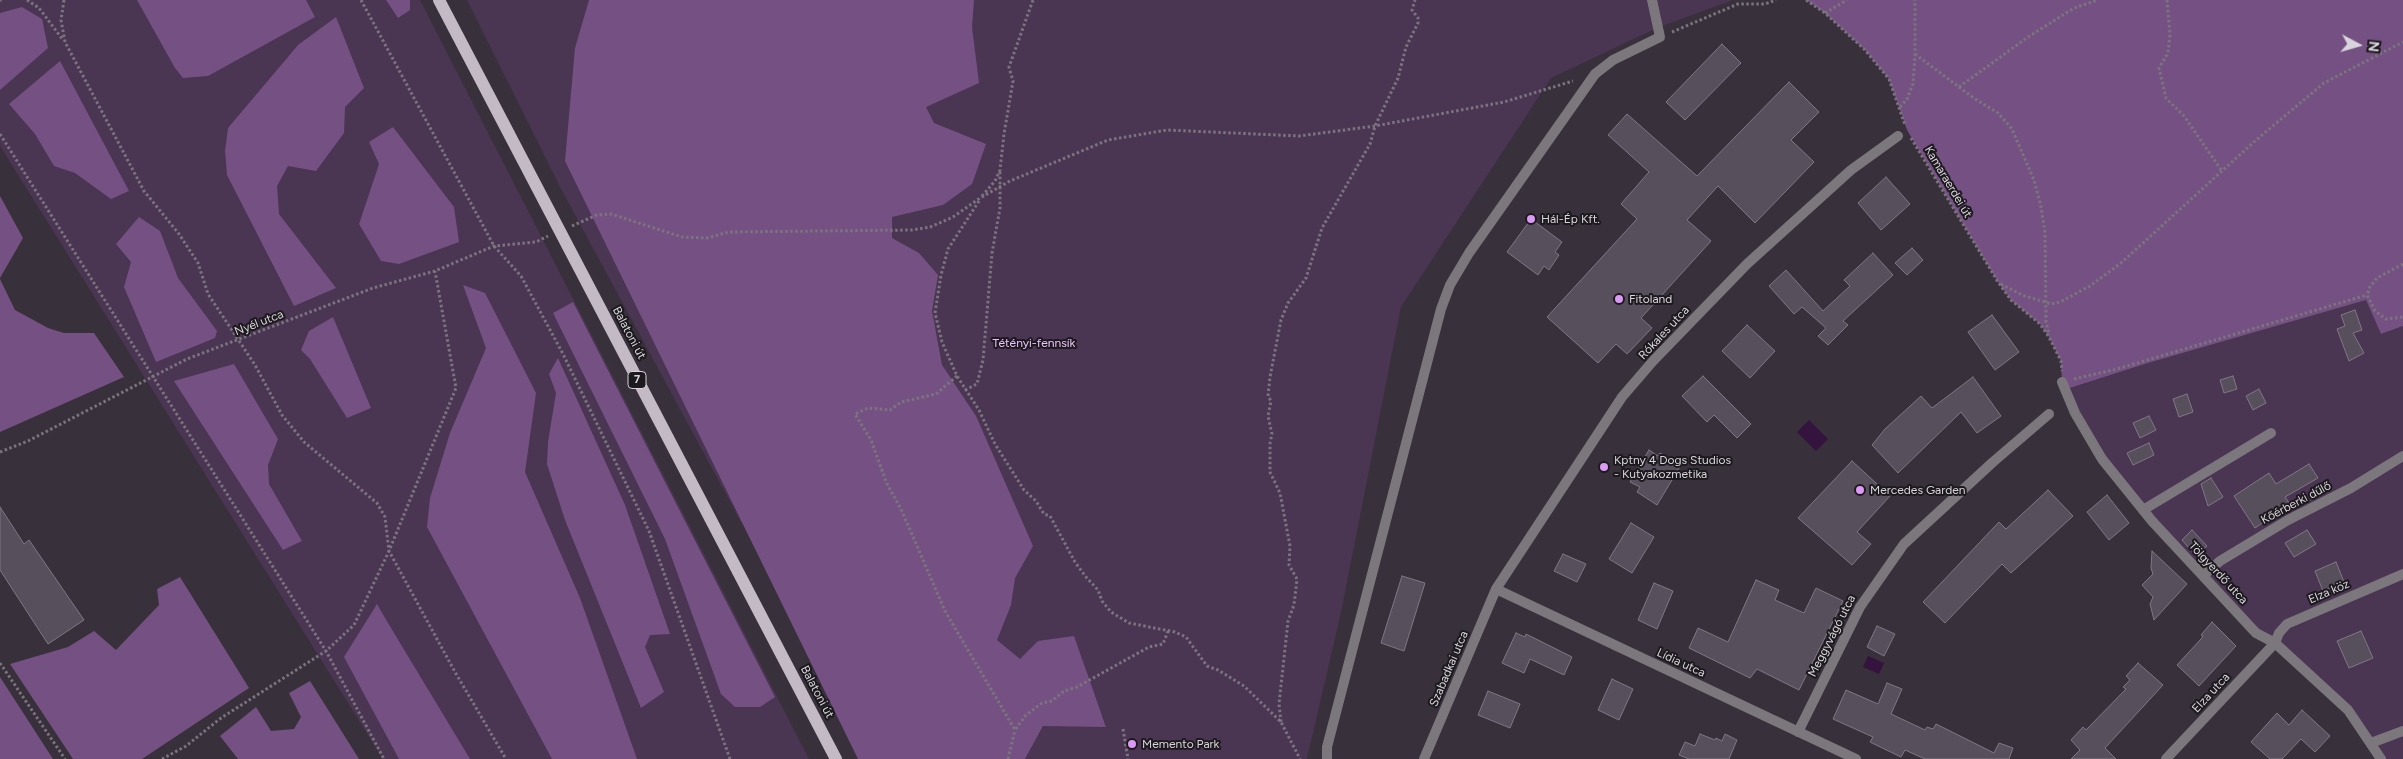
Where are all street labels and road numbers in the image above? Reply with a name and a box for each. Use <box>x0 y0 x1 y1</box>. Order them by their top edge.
street label: Kamaraerdei út <box>1921 144 1975 220</box>
street label: Rókales utca <box>1636 303 1692 363</box>
street label: Balatoni út <box>609 304 649 362</box>
street label: Nyél utca <box>232 307 286 339</box>
road number: 7 <box>628 372 646 388</box>
street label: Kőérberki dűlő <box>2258 478 2334 528</box>
street label: Tölgyerdő utca <box>2185 539 2251 607</box>
street label: Elza köz <box>2306 577 2352 607</box>
street label: Meggyvágó utca <box>1805 593 1859 679</box>
street label: Szabadkai utca <box>1427 629 1471 709</box>
street label: Lídia utca <box>1655 646 1707 680</box>
street label: Balatoni út <box>797 663 837 721</box>
street label: Elza utca <box>2189 670 2233 716</box>

